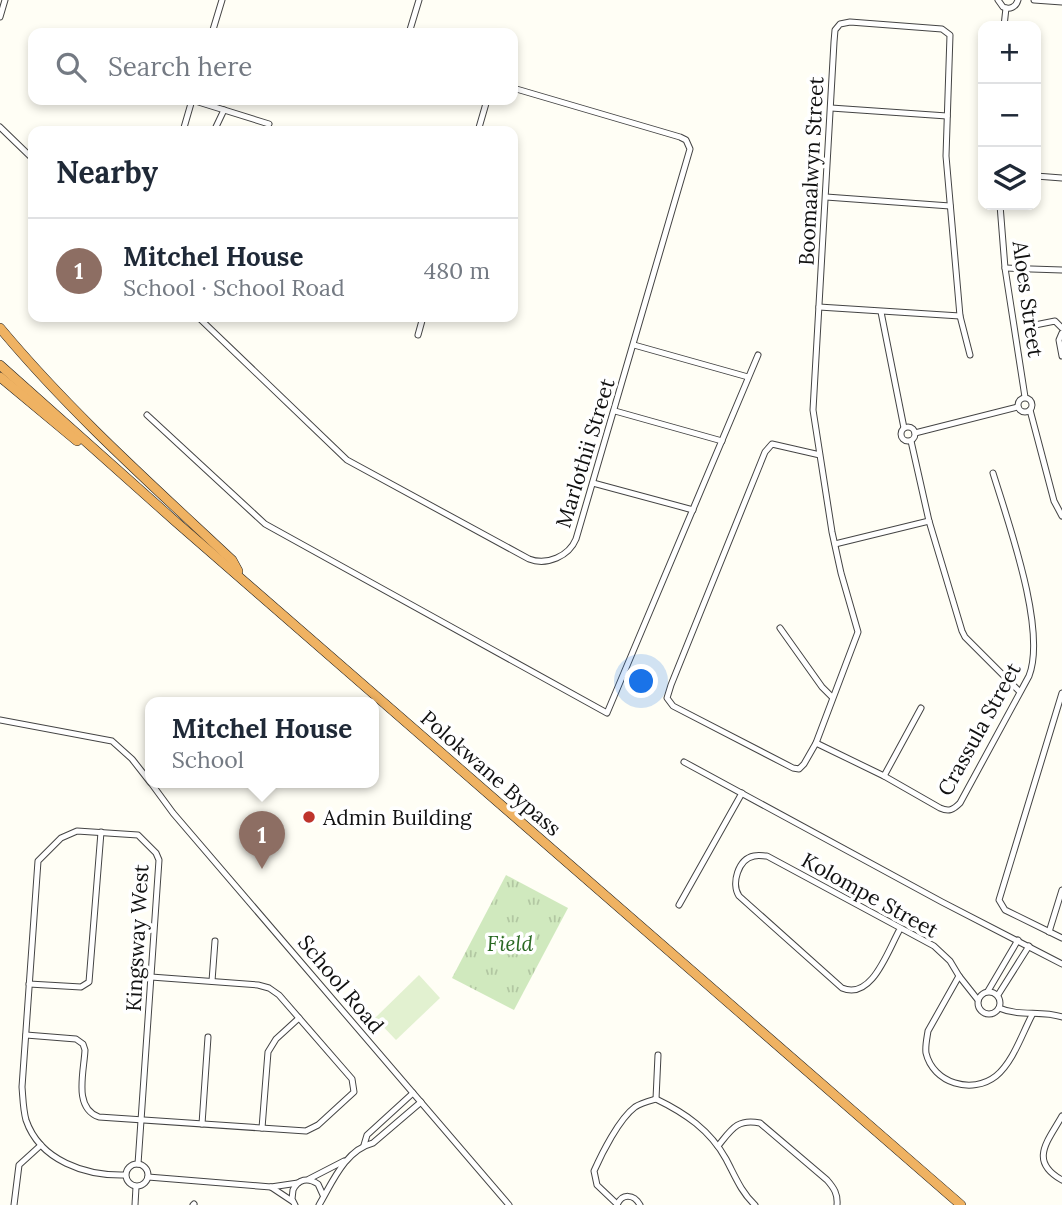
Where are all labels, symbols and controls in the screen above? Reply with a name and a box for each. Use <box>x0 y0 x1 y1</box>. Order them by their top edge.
map controls <box>978 21 1041 210</box>
button: + <box>978 21 1041 84</box>
search box <box>28 28 518 105</box>
icon: search <box>52 48 90 86</box>
text: Search here <box>108 50 252 83</box>
street label: Boomaalwyn Street <box>793 75 829 266</box>
button: − <box>978 84 1041 147</box>
button: layers <box>978 147 1041 210</box>
text: Nearby <box>56 153 158 191</box>
street label: Aloes Street <box>1006 238 1050 360</box>
text: Mitchel House <box>123 240 303 273</box>
text: 1 <box>74 256 84 285</box>
text: 480 m <box>424 256 490 285</box>
text: School · School Road <box>123 273 345 302</box>
street label: Marlothii Street <box>549 374 621 531</box>
street label: Crassula Street <box>931 657 1027 800</box>
your location <box>624 664 658 698</box>
popup <box>145 697 379 788</box>
street label: Polokwane Bypass <box>415 704 567 842</box>
text: Mitchel House <box>172 712 352 745</box>
text: School <box>172 745 244 774</box>
place label: Admin Building <box>322 804 472 831</box>
marker: Admin Building <box>301 809 317 825</box>
pin: 1 <box>239 811 285 869</box>
street label: Kolompe Street <box>797 846 944 944</box>
street label: Kingsway West <box>120 863 154 1012</box>
street label: School Road <box>292 929 390 1039</box>
park label: Field <box>487 930 534 957</box>

